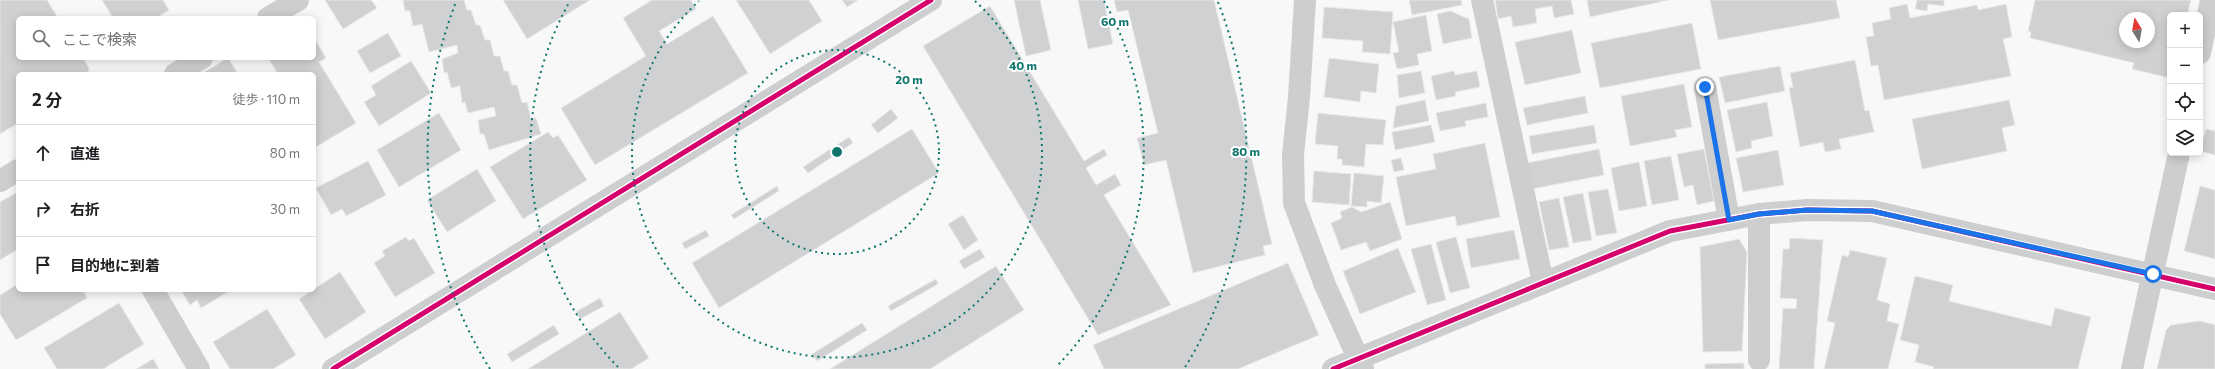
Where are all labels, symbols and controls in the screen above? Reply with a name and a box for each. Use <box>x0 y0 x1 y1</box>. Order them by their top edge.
north arrow <box>2119 12 2155 48</box>
map controls <box>2167 12 2203 156</box>
button: + <box>2167 12 2203 48</box>
text: 60 m <box>1101 14 1129 28</box>
search box <box>16 16 316 60</box>
icon: search <box>30 27 52 49</box>
text: ここで検索 <box>62 30 137 48</box>
button: − <box>2167 48 2203 84</box>
text: 40 m <box>1009 58 1037 72</box>
text: 20 m <box>895 72 923 86</box>
route end <box>1696 78 1714 96</box>
button: locate <box>2167 84 2203 120</box>
text: 2 分 <box>32 89 62 110</box>
text: 徒歩 · 110 m <box>233 91 300 107</box>
button: layers <box>2167 120 2203 156</box>
icon: ahead <box>32 142 54 164</box>
text: 直進 <box>70 144 100 162</box>
text: 80 m <box>1232 144 1260 158</box>
text: 80 m <box>270 145 300 161</box>
centre of rings <box>830 145 844 159</box>
icon: right <box>32 198 54 220</box>
text: 右折 <box>70 200 100 218</box>
text: 30 m <box>270 201 300 217</box>
icon: arrive <box>32 254 54 276</box>
text: 目的地に到着 <box>70 256 160 274</box>
route start <box>2144 265 2162 283</box>

